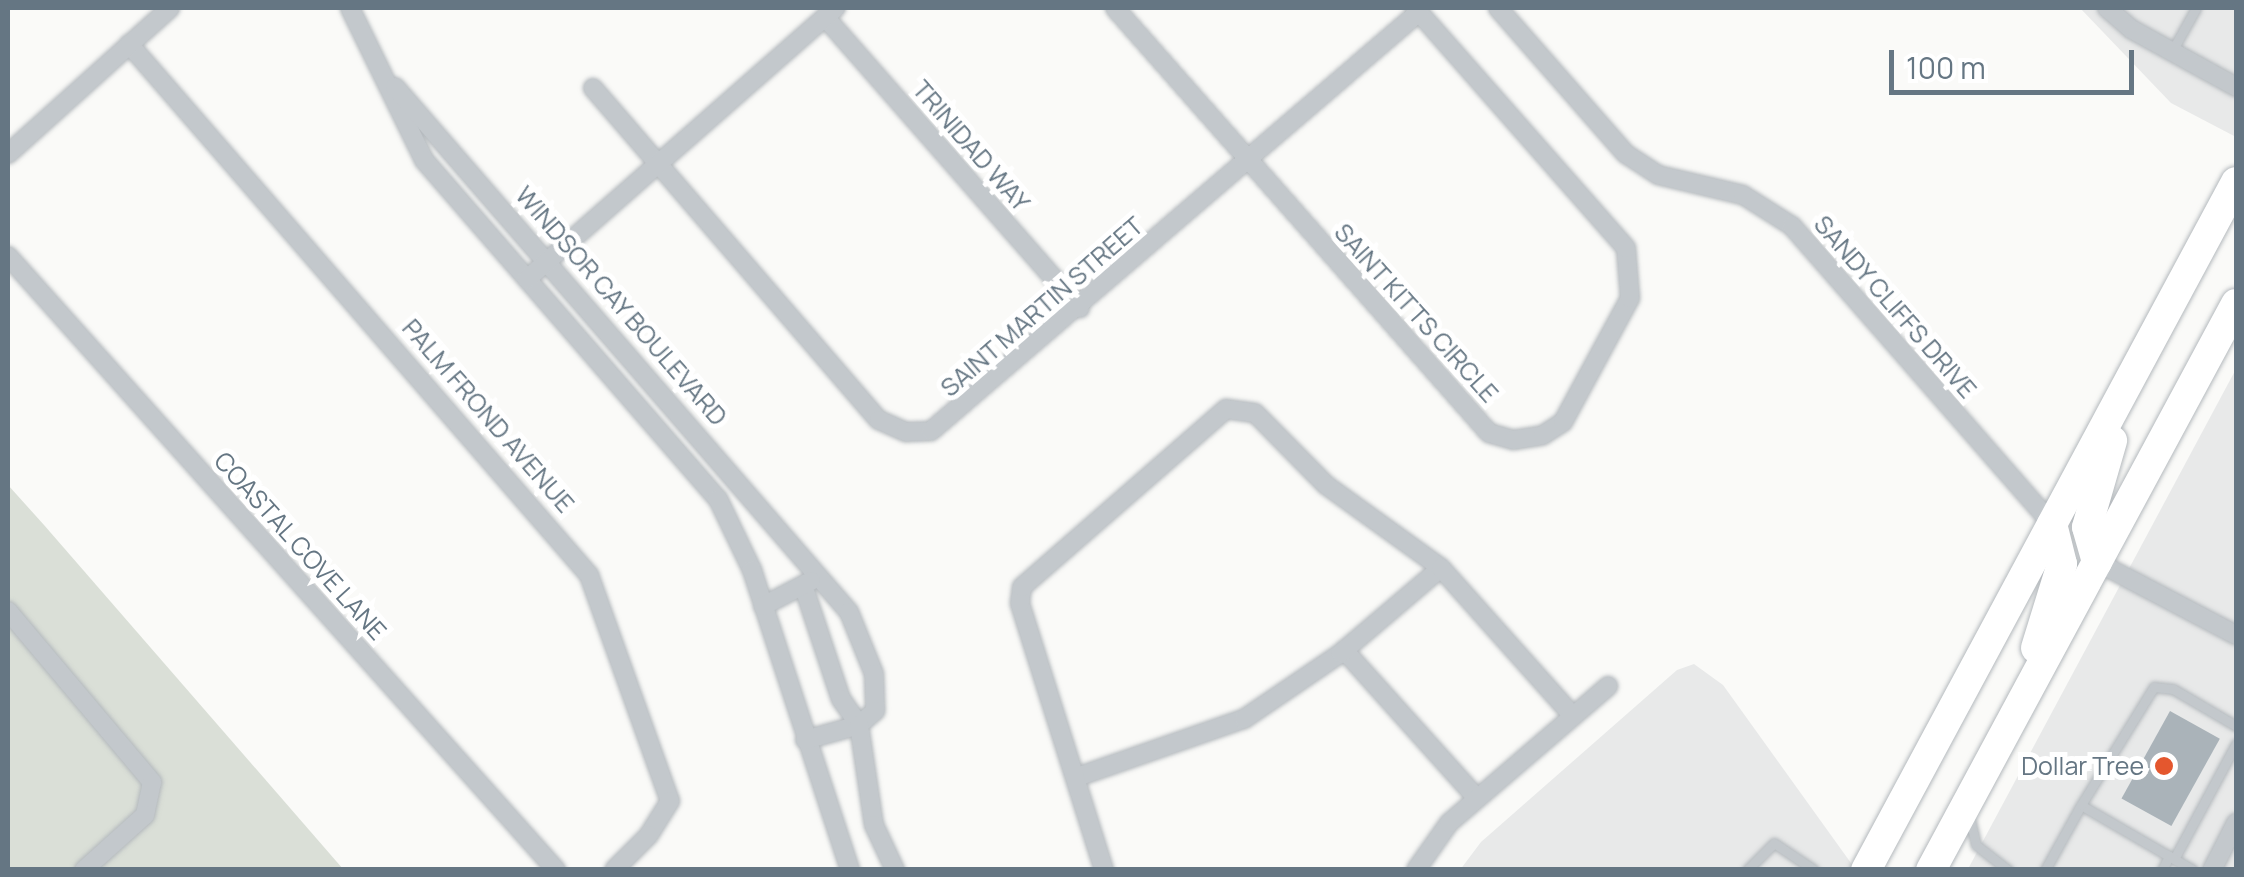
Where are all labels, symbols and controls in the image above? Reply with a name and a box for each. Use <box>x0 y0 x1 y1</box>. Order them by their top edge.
scale bar <box>1894 30 2139 92</box>
text: 100 m <box>1906 47 1986 88</box>
street label: TRINIDAD WAY <box>906 75 1036 217</box>
street label: WINDSOR CAY BOULEVARD <box>509 180 733 432</box>
street label: SANDY CLIFFS DRIVE <box>1807 209 1983 405</box>
street label: SAINT MARTIN STREET <box>934 211 1150 403</box>
street label: SAINT KITTS CIRCLE <box>1328 217 1504 409</box>
street label: PALM FROND AVENUE <box>396 313 580 519</box>
street label: COASTAL COVE LANE <box>207 445 393 647</box>
place label: Dollar Tree <box>2021 751 2144 781</box>
marker: Dollar Tree <box>2153 755 2175 777</box>

